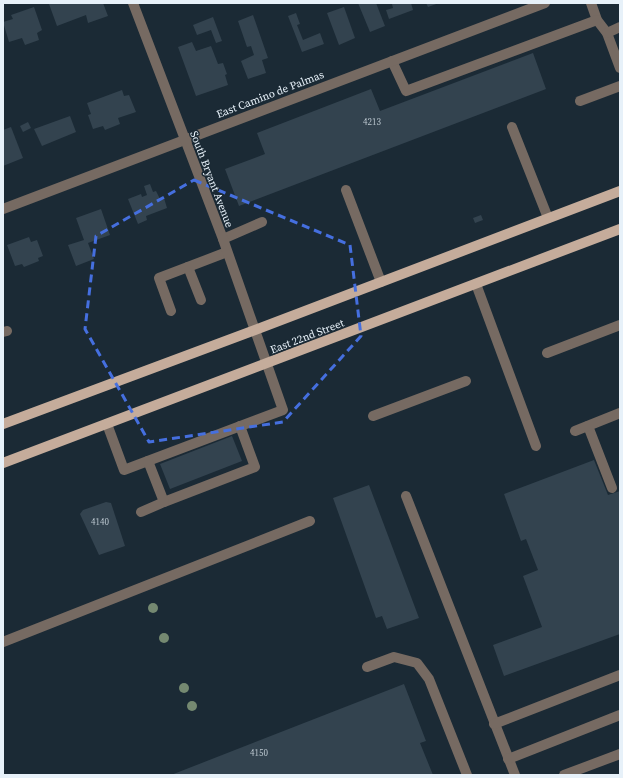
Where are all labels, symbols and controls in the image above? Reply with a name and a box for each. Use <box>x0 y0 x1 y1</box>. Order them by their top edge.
street label: East Camino de Palmas <box>214 67 326 122</box>
house number: 4213 <box>363 116 381 128</box>
street label: South Bryant Avenue <box>186 129 237 230</box>
street label: East 22nd Street <box>268 315 347 357</box>
house number: 4140 <box>91 516 109 528</box>
house number: 4150 <box>250 747 268 759</box>

